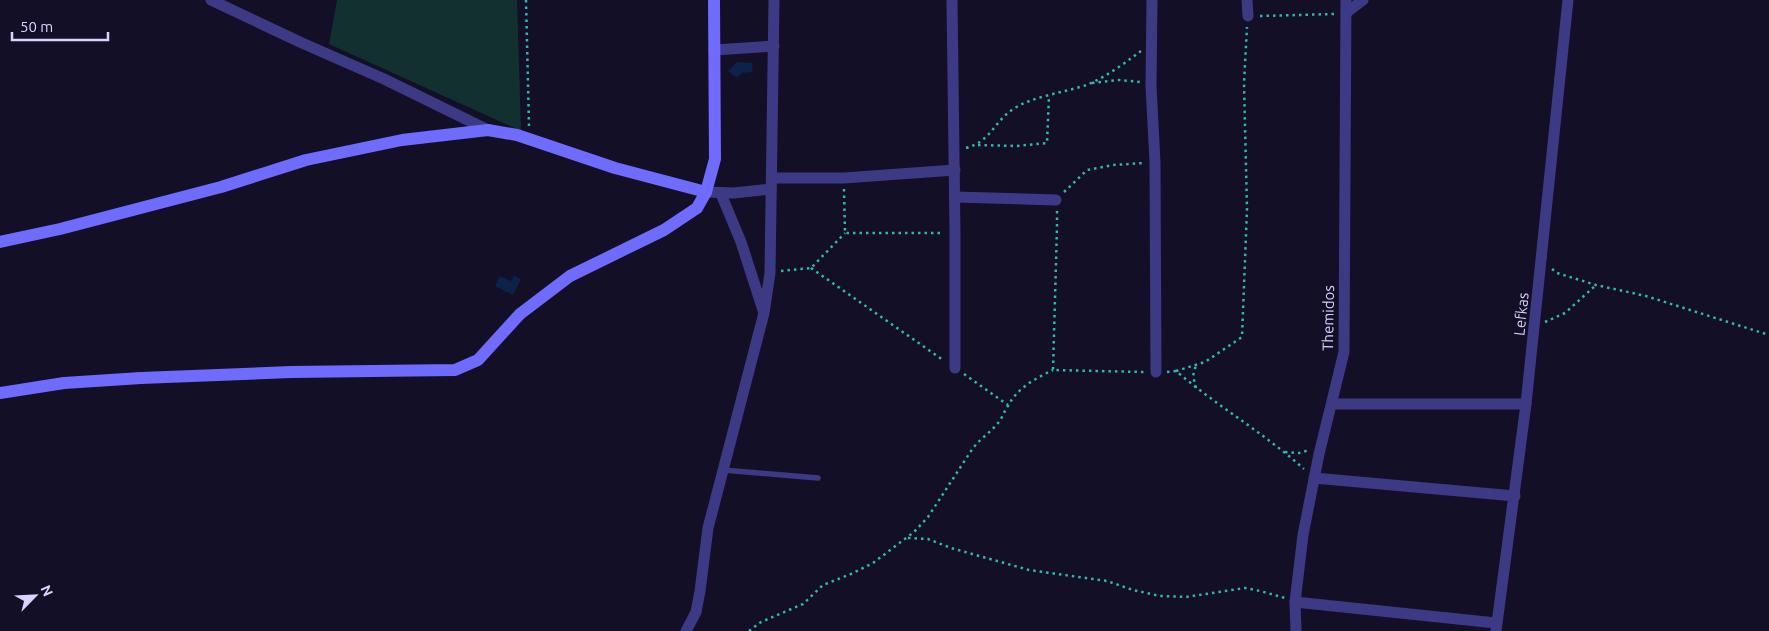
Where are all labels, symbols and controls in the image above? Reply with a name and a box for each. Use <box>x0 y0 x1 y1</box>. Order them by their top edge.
scale bar <box>12 10 109 42</box>
text: 50 m <box>20 18 53 35</box>
street label: Themidos <box>1319 285 1337 351</box>
street label: Lefkas <box>1510 292 1532 336</box>
north arrow <box>10 571 60 621</box>
text: N <box>37 583 56 599</box>

